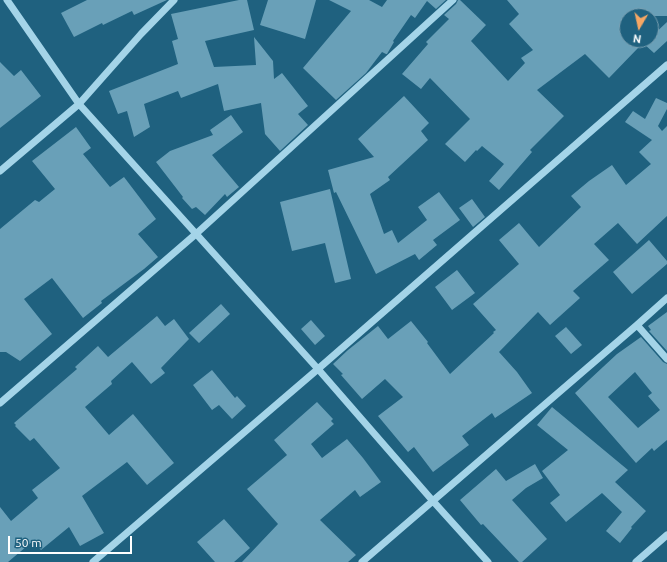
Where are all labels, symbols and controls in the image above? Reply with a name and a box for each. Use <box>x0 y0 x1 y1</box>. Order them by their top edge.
north arrow <box>619 8 659 48</box>
text: N <box>632 32 642 45</box>
scale bar <box>10 528 134 554</box>
text: 50 m <box>15 536 42 549</box>

